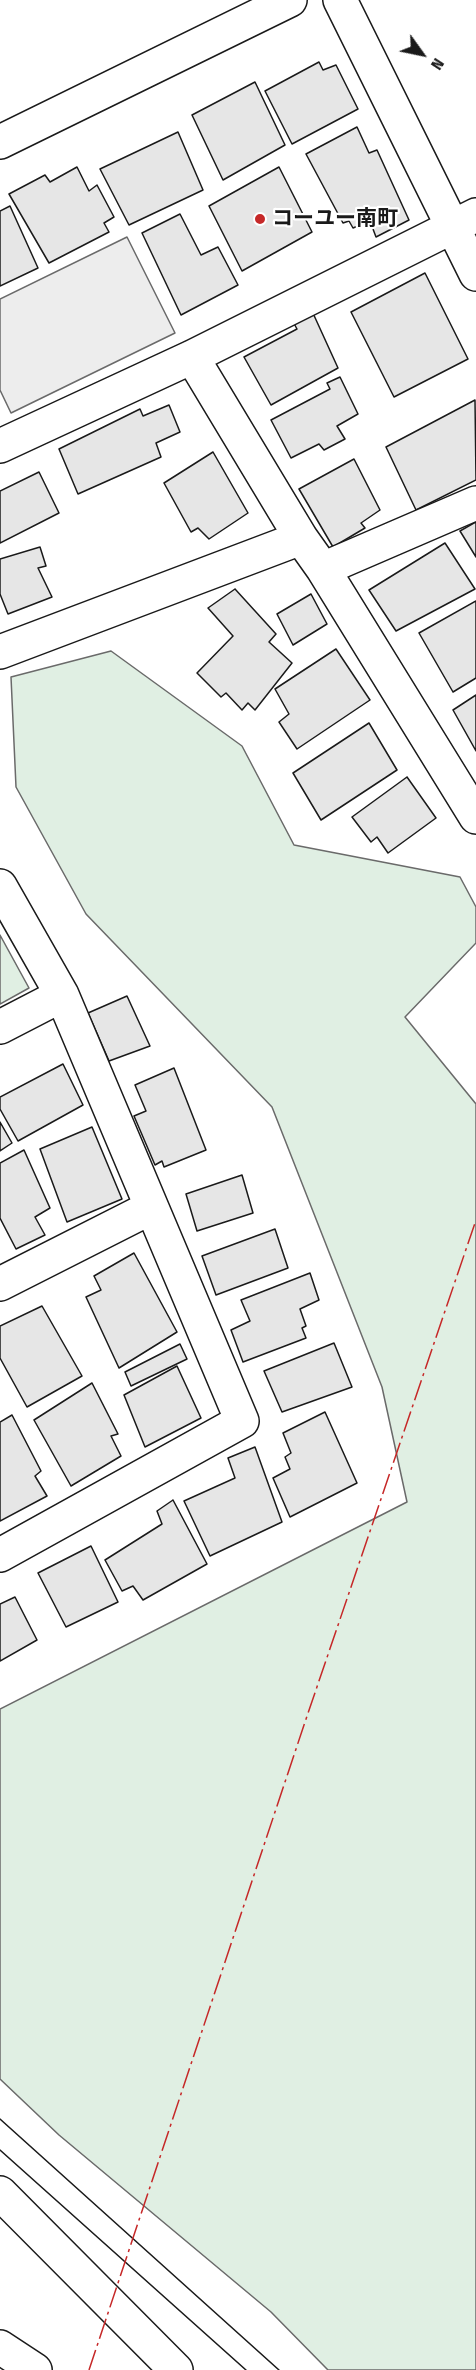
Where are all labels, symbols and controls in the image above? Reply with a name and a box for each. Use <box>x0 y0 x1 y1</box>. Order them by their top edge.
north arrow <box>392 24 452 84</box>
text: N <box>427 55 448 73</box>
place label: コーユー南町 <box>272 206 398 232</box>
marker: コーユー南町 <box>253 212 267 226</box>

